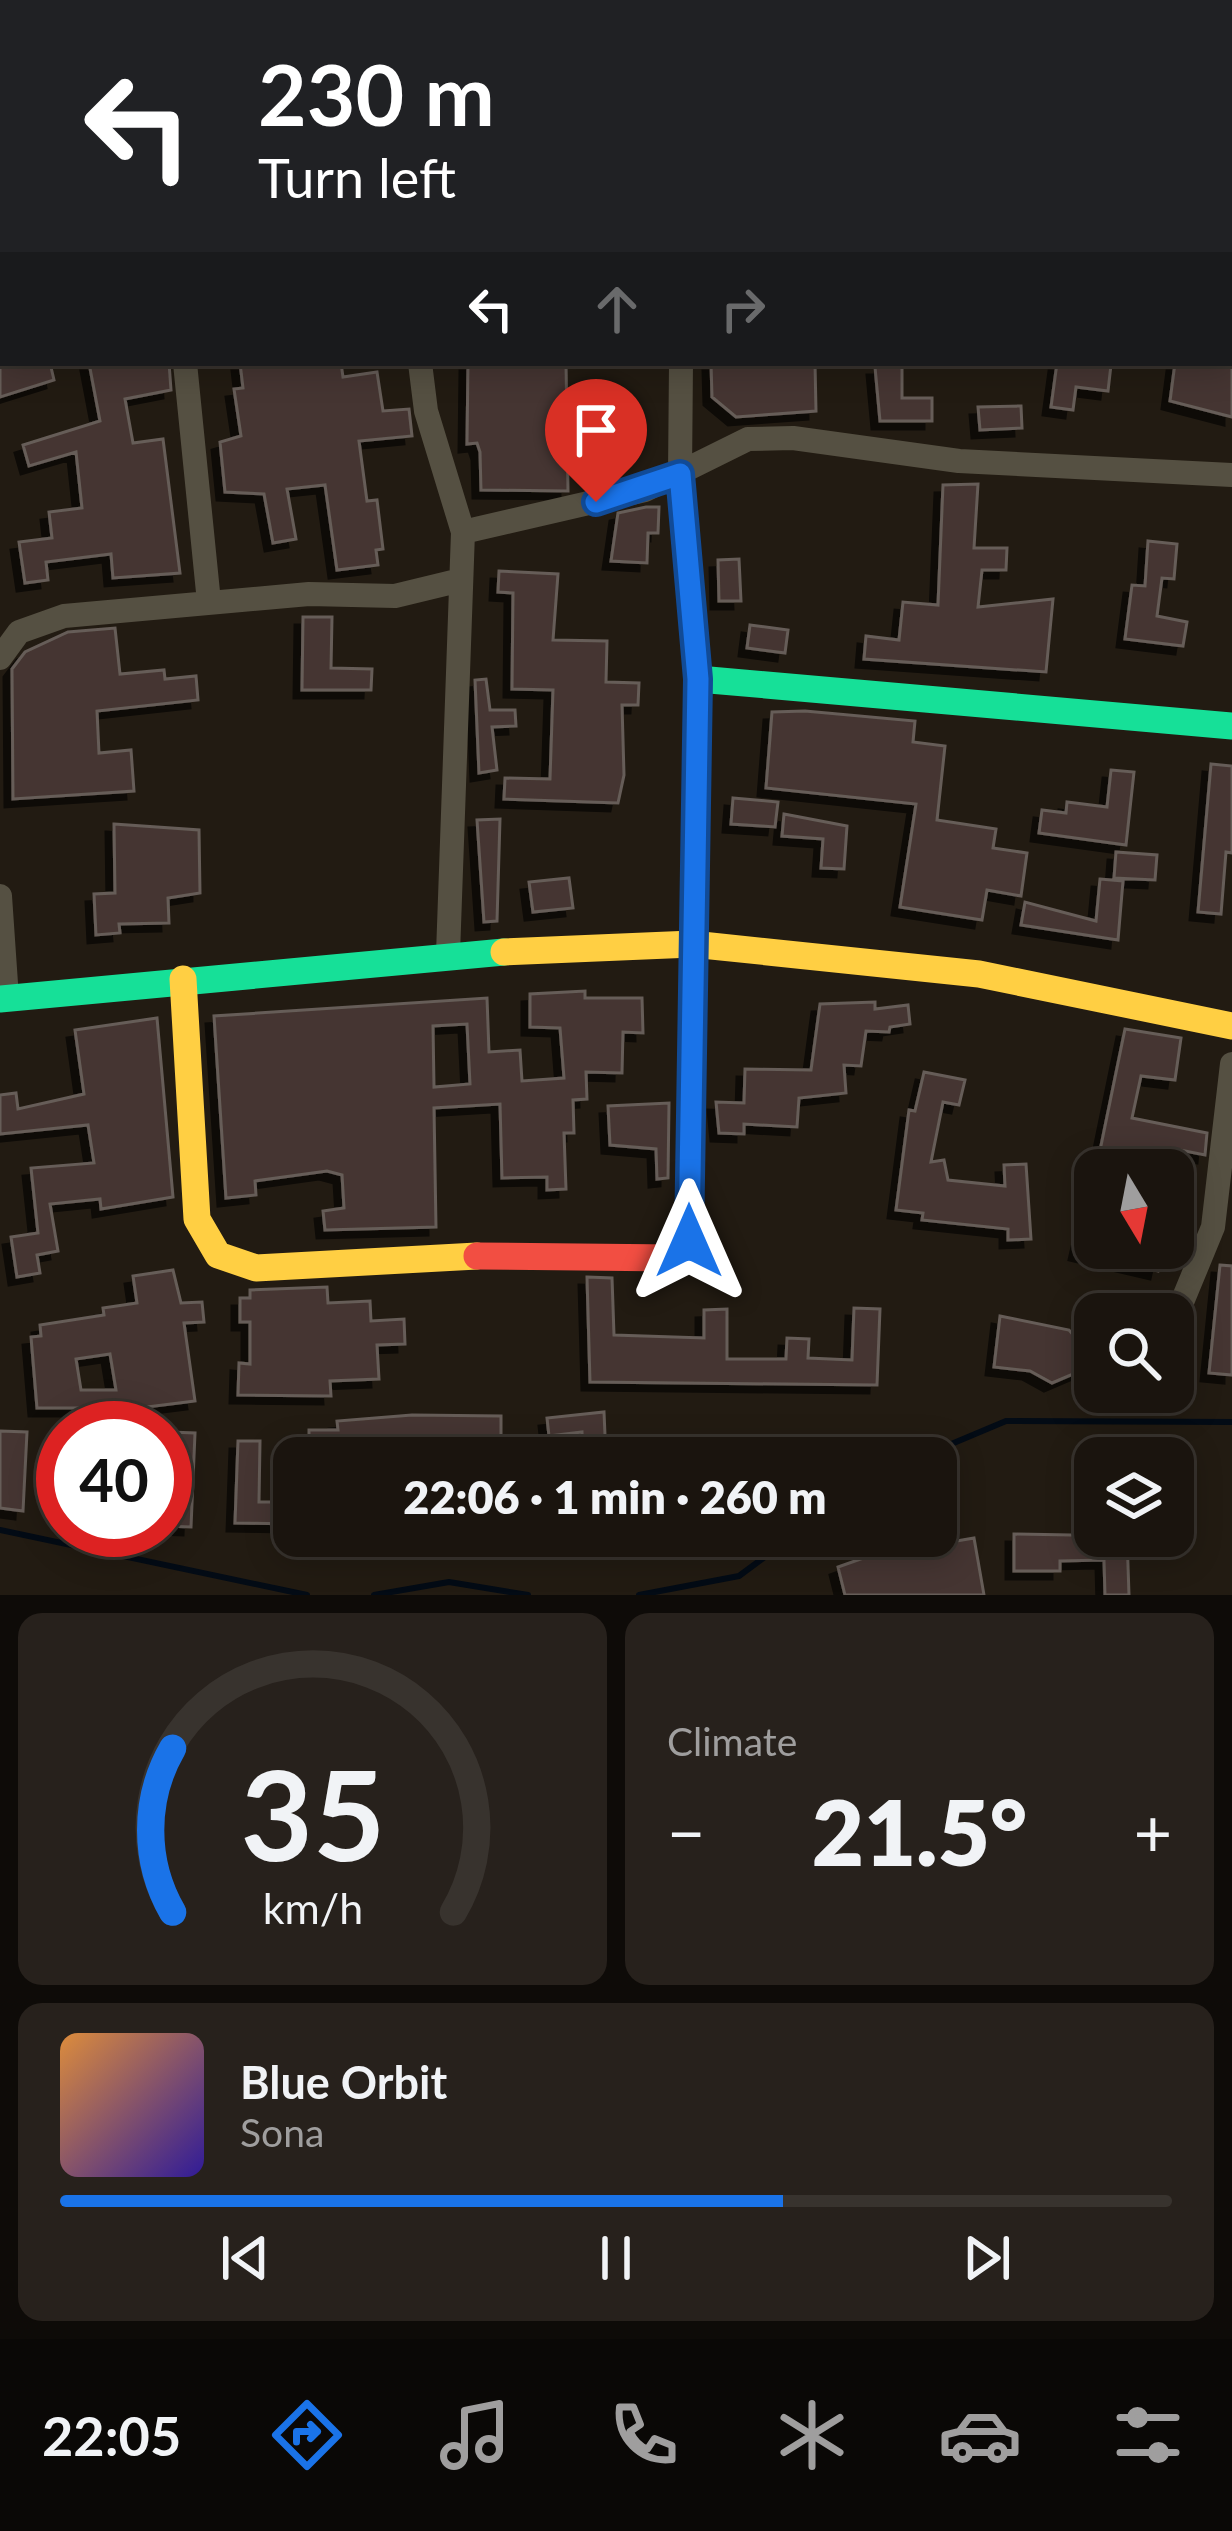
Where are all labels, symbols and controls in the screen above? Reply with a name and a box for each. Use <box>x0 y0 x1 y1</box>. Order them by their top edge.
text: 230 m <box>258 43 495 144</box>
icon: left <box>60 48 216 204</box>
text: Turn left <box>258 145 456 210</box>
icon: left <box>458 276 524 342</box>
icon: ahead <box>584 276 650 342</box>
icon: right <box>710 276 776 342</box>
pin <box>545 379 647 502</box>
icon: arrive <box>563 397 629 463</box>
north arrow <box>1074 1149 1194 1269</box>
map controls <box>1074 1149 1194 1557</box>
position arrow <box>626 1178 752 1304</box>
button: search <box>1074 1293 1194 1413</box>
speed limit sign: 40 <box>36 1401 192 1557</box>
button: layers <box>1074 1437 1194 1557</box>
text: 22:06 · 1 min · 260 m <box>403 1470 827 1524</box>
text: Climate <box>667 1718 797 1764</box>
text: 35 <box>240 1738 385 1888</box>
text: 21.5° <box>812 1777 1027 1885</box>
text: − <box>667 1792 705 1871</box>
text: + <box>1134 1792 1172 1871</box>
text: km/h <box>262 1882 363 1933</box>
text: Blue Orbit <box>240 2055 447 2109</box>
text: Sona <box>240 2109 324 2155</box>
icon: previous <box>212 2225 278 2291</box>
icon: pause <box>583 2225 649 2291</box>
icon: next <box>954 2225 1020 2291</box>
icon: directions <box>265 2393 349 2477</box>
icon: music <box>433 2393 517 2477</box>
icon: phone <box>602 2393 686 2477</box>
icon: climate <box>770 2393 854 2477</box>
icon: car <box>938 2393 1022 2477</box>
icon: filters <box>1106 2393 1190 2477</box>
text: 22:05 <box>42 2403 181 2468</box>

